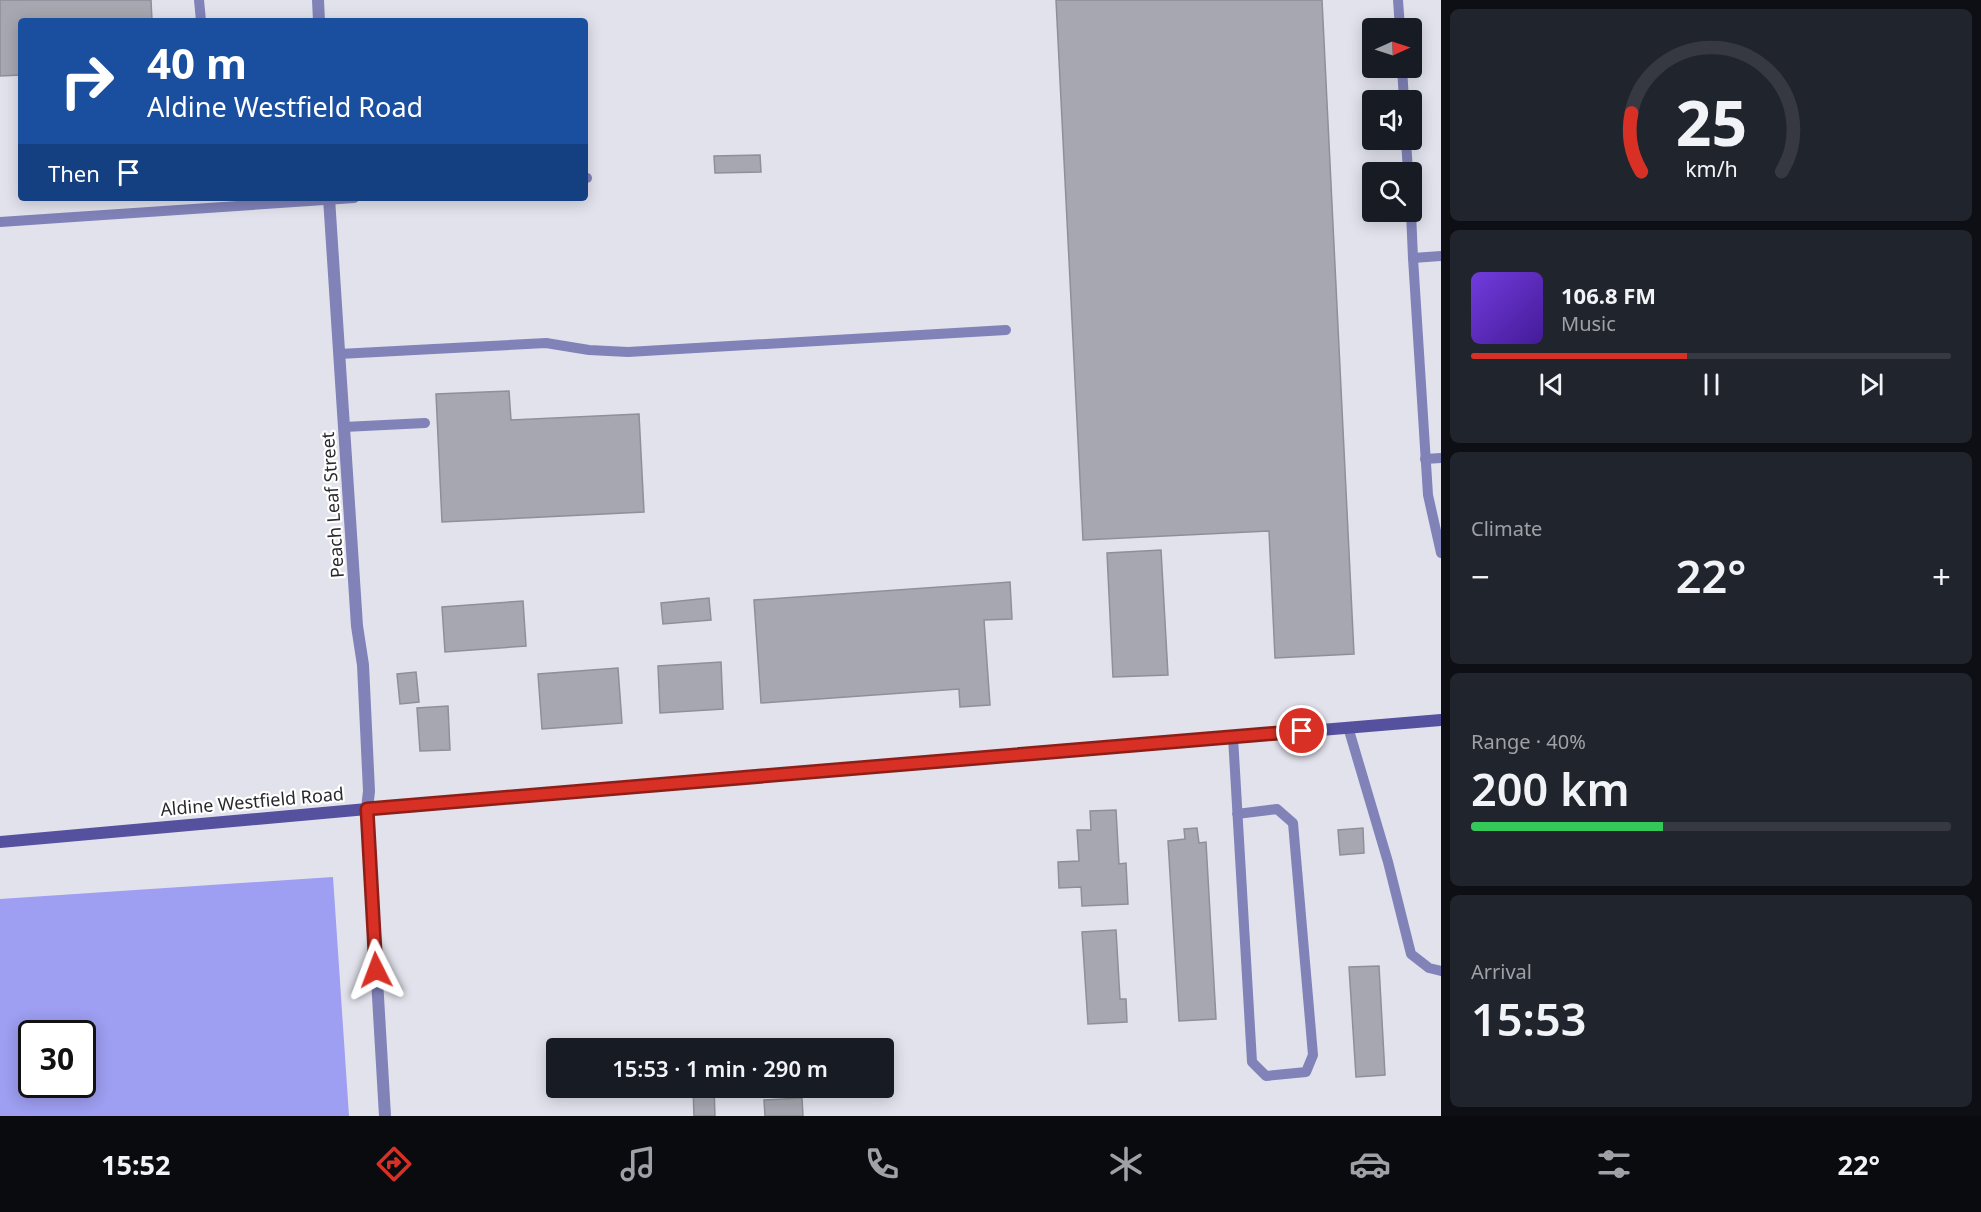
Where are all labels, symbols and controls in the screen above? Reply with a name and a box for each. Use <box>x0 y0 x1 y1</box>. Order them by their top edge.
north arrow <box>1362 18 1422 78</box>
map controls <box>1362 18 1422 222</box>
text: 40 m <box>147 34 247 91</box>
icon: right <box>48 42 126 120</box>
text: 25 <box>1675 79 1747 164</box>
text: Aldine Westfield Road <box>147 88 423 125</box>
button: sound <box>1362 90 1422 150</box>
text: km/h <box>1685 155 1737 184</box>
icon: arrive <box>112 156 145 189</box>
text: Then <box>48 158 100 188</box>
button: search <box>1362 162 1422 222</box>
text: 106.8 FM <box>1561 280 1656 310</box>
text: Music <box>1561 310 1616 337</box>
icon: previous <box>1535 368 1568 401</box>
icon: pause <box>1695 368 1728 401</box>
icon: next <box>1855 368 1888 401</box>
street label: Peach Leaf Street <box>315 431 349 579</box>
text: Climate <box>1471 515 1542 542</box>
text: 22° <box>1676 545 1746 606</box>
text: − <box>1471 554 1490 599</box>
text: + <box>1932 554 1951 599</box>
pin <box>1276 705 1327 756</box>
icon: arrive <box>1285 714 1318 747</box>
text: Range · 40% <box>1471 728 1586 755</box>
text: 200 km <box>1471 758 1630 819</box>
street label: Aldine Westfield Road <box>159 781 345 821</box>
position arrow <box>344 938 408 1002</box>
text: Arrival <box>1471 958 1532 985</box>
text: 15:53 <box>1471 988 1586 1049</box>
speed limit sign: 30 <box>18 1020 96 1098</box>
text: 15:53 · 1 min · 290 m <box>612 1053 828 1083</box>
icon: directions <box>373 1143 415 1185</box>
icon: music <box>617 1143 659 1185</box>
icon: phone <box>861 1143 903 1185</box>
icon: climate <box>1105 1143 1147 1185</box>
icon: car <box>1349 1143 1391 1185</box>
icon: filters <box>1593 1143 1635 1185</box>
text: 15:52 <box>101 1146 170 1183</box>
text: 22° <box>1838 1146 1880 1183</box>

